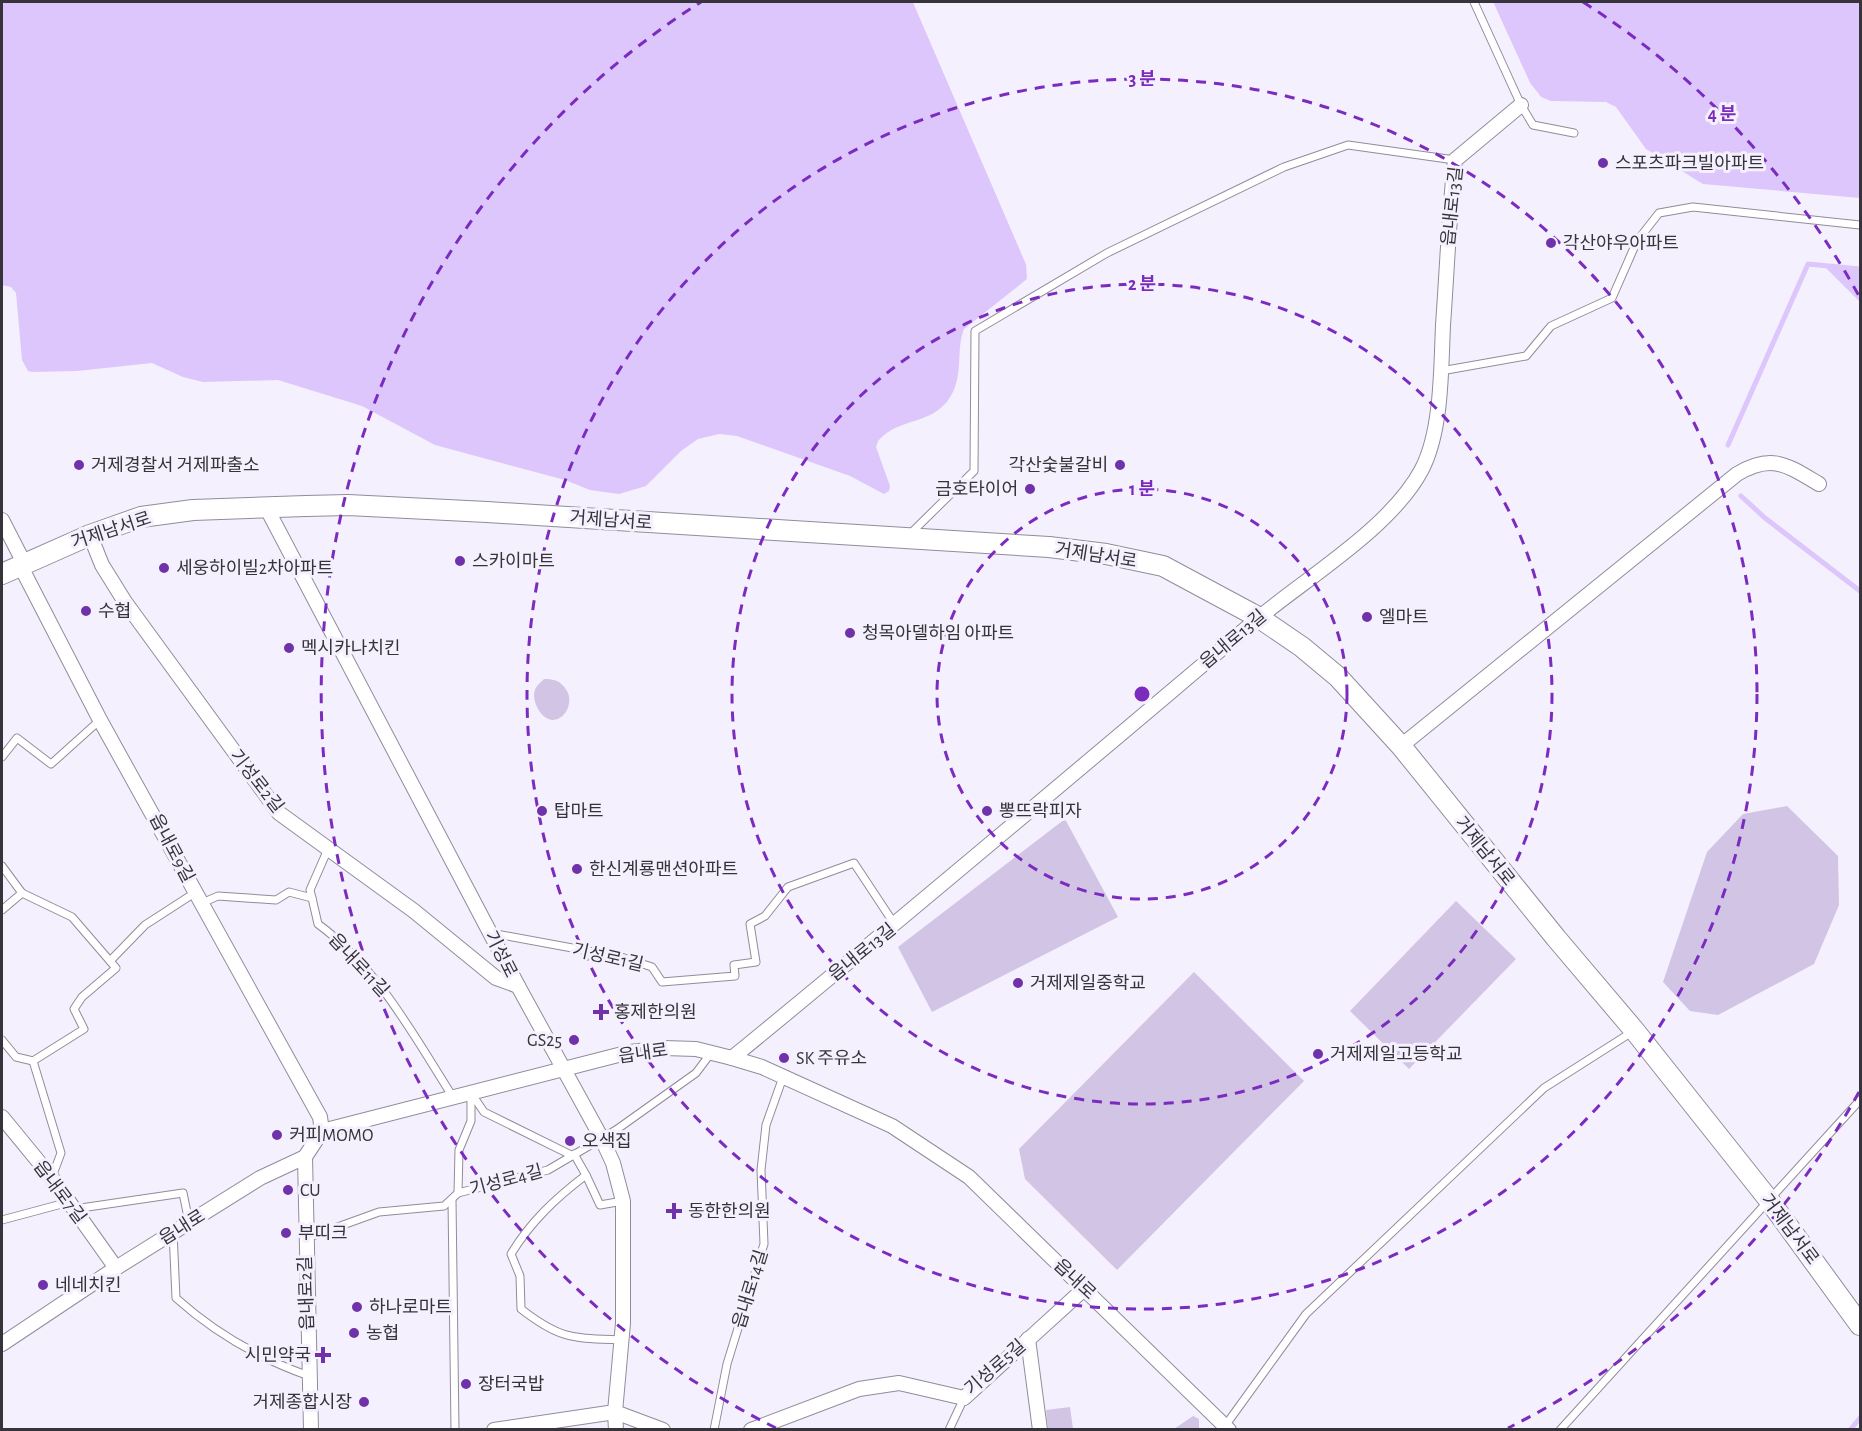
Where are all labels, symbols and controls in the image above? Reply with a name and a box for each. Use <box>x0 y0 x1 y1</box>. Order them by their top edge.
text: 3 분 <box>1128 70 1156 89</box>
text: 4 분 <box>1708 105 1737 124</box>
place label: 스포츠파크빌아파트 <box>1615 154 1764 173</box>
marker: 스포츠파크빌아파트 <box>1596 156 1610 170</box>
street label: 읍내로13길 <box>1439 165 1466 247</box>
place label: 각산야우아파트 <box>1563 233 1679 253</box>
marker: 각산야우아파트 <box>1544 236 1558 250</box>
text: 2 분 <box>1128 275 1156 294</box>
place label: 거제경찰서 거제파출소 <box>91 455 260 475</box>
place label: 각산숯불갈비 <box>1009 455 1108 475</box>
marker: 거제경찰서 거제파출소 <box>72 458 86 472</box>
marker: 각산숯불갈비 <box>1113 458 1127 472</box>
place label: 금호타이어 <box>935 479 1018 499</box>
text: 1 분 <box>1129 480 1155 499</box>
marker: 금호타이어 <box>1023 482 1037 496</box>
street label: 거제남서로 <box>569 507 653 533</box>
street label: 거제남서로 <box>69 508 153 552</box>
street label: 거제남서로 <box>1054 539 1138 571</box>
place label: 스카이마트 <box>472 551 555 571</box>
marker: 스카이마트 <box>453 554 467 568</box>
place label: 세웅하이빌2차아파트 <box>176 558 333 578</box>
marker: 세웅하이빌2차아파트 <box>157 561 171 575</box>
place label: 수협 <box>98 602 131 621</box>
marker: 수협 <box>79 604 93 618</box>
street label: 읍내로13길 <box>1197 606 1270 672</box>
place label: 엘마트 <box>1379 608 1429 627</box>
marker: 엘마트 <box>1360 610 1374 624</box>
place label: 청목아델하임 아파트 <box>862 624 1014 643</box>
marker: 청목아델하임 아파트 <box>843 626 857 640</box>
place label: 멕시카나치킨 <box>301 638 400 658</box>
marker: 멕시카나치킨 <box>282 641 296 655</box>
centre of rings <box>1132 684 1152 704</box>
street label: 기성로2길 <box>226 746 288 816</box>
place label: 뽕뜨락피자 <box>999 801 1082 821</box>
place label: 탑마트 <box>554 802 604 821</box>
marker: 탑마트 <box>535 804 549 818</box>
marker: 뽕뜨락피자 <box>980 804 994 818</box>
street label: 읍내로9길 <box>146 811 197 886</box>
street label: 거제남서로 <box>1451 813 1519 889</box>
place label: 한신계룡맨션아파트 <box>589 859 738 879</box>
marker: 한신계룡맨션아파트 <box>570 862 584 876</box>
street label: 읍내로13길 <box>825 920 899 985</box>
street label: 기성로 <box>481 927 521 981</box>
street label: 읍내로11길 <box>325 930 392 1001</box>
street label: 기성로1길 <box>570 939 646 975</box>
place label: 거제제일중학교 <box>1030 973 1146 993</box>
marker: 거제제일중학교 <box>1011 976 1025 990</box>
place label: 홍제한의원 <box>614 1002 697 1022</box>
marker: 홍제한의원 <box>592 1003 610 1021</box>
place label: GS25 <box>527 1032 562 1050</box>
marker: GS25 <box>567 1033 581 1047</box>
street label: 읍내로 <box>617 1041 669 1066</box>
place label: 거제제일고등학교 <box>1330 1044 1462 1064</box>
marker: 거제제일고등학교 <box>1311 1047 1325 1061</box>
place label: SK 주유소 <box>796 1049 867 1068</box>
marker: SK 주유소 <box>777 1051 791 1065</box>
place label: 커피MOMO <box>289 1125 373 1145</box>
marker: 커피MOMO <box>270 1128 284 1142</box>
place label: 오색집 <box>582 1131 632 1151</box>
marker: 오색집 <box>563 1134 577 1148</box>
street label: 읍내로7길 <box>30 1157 89 1227</box>
street label: 기성로4길 <box>467 1161 545 1199</box>
place label: CU <box>300 1182 321 1200</box>
marker: CU <box>281 1183 295 1197</box>
street label: 거제남서로 <box>1757 1190 1823 1268</box>
place label: 동한한의원 <box>688 1201 771 1221</box>
marker: 동한한의원 <box>665 1202 683 1220</box>
street label: 읍내로 <box>156 1206 208 1249</box>
place label: 부띠크 <box>298 1223 348 1243</box>
marker: 부띠크 <box>279 1226 293 1240</box>
street label: 읍내로14길 <box>730 1248 771 1331</box>
street label: 읍내로2길 <box>296 1255 317 1331</box>
street label: 읍내로 <box>1050 1255 1099 1303</box>
place label: 네네치킨 <box>55 1275 121 1295</box>
marker: 네네치킨 <box>36 1278 50 1292</box>
place label: 하나로마트 <box>369 1298 452 1317</box>
marker: 하나로마트 <box>350 1300 364 1314</box>
place label: 농협 <box>366 1324 399 1343</box>
marker: 농협 <box>347 1326 361 1340</box>
street label: 기성로5길 <box>961 1335 1029 1399</box>
place label: 시민약국 <box>245 1345 311 1365</box>
marker: 시민약국 <box>316 1348 330 1362</box>
place label: 장터국밥 <box>478 1374 544 1394</box>
marker: 장터국밥 <box>459 1377 473 1391</box>
place label: 거제종합시장 <box>253 1392 352 1412</box>
marker: 거제종합시장 <box>357 1395 371 1409</box>

